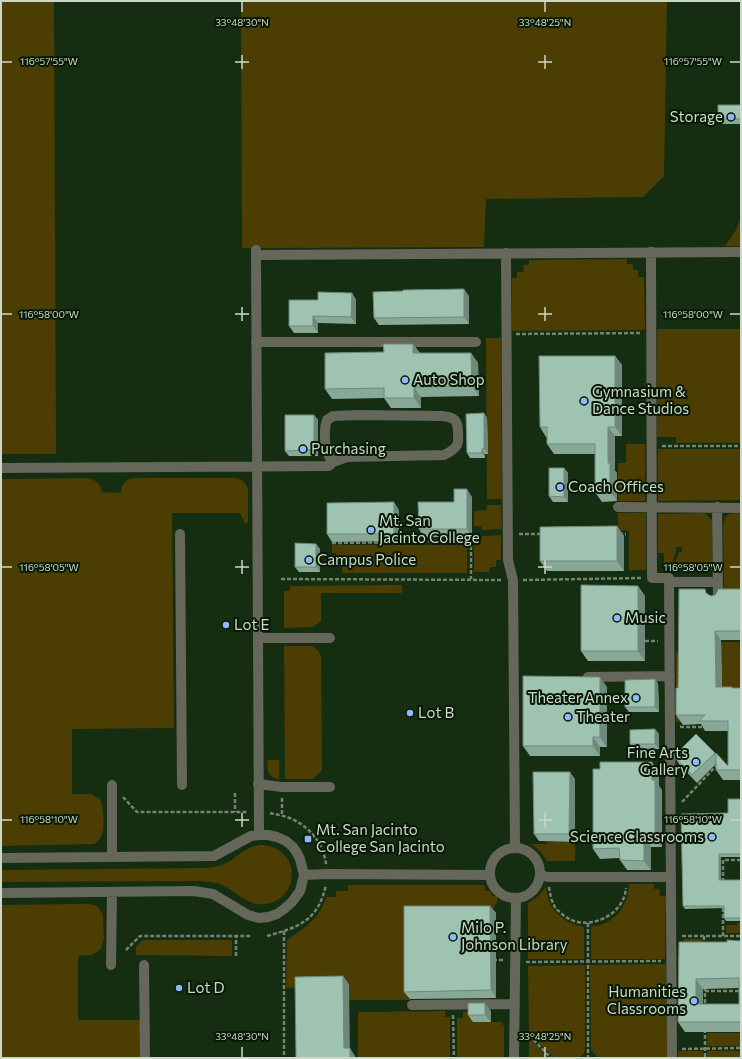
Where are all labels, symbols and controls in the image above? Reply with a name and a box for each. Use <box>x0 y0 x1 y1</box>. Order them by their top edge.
text: 33°48'30"N <box>215 16 269 28</box>
text: 33°48'25"N <box>519 16 571 28</box>
text: 116°57'55"W <box>20 55 78 67</box>
text: 116°57'55"W <box>664 55 722 67</box>
place label: Storage <box>670 107 723 125</box>
marker: Storage <box>726 112 736 122</box>
text: 116°58'00"W <box>19 308 79 320</box>
text: 116°58'00"W <box>663 308 723 320</box>
place label: Auto Shop <box>413 370 485 388</box>
marker: Auto Shop <box>400 375 410 385</box>
place label: Gymnasium & Dance Studios <box>592 382 689 417</box>
marker: Gymnasium & Dance Studios <box>579 396 589 406</box>
place label: Purchasing <box>311 439 386 457</box>
marker: Purchasing <box>298 444 308 454</box>
place label: Coach Offices <box>568 477 664 495</box>
marker: Coach Offices <box>555 482 565 492</box>
place label: Mt. San Jacinto College <box>379 511 480 546</box>
marker: Mt. San Jacinto College <box>366 525 376 535</box>
place label: Campus Police <box>317 550 416 568</box>
marker: Campus Police <box>304 555 314 565</box>
text: 116°58'05"W <box>19 561 79 573</box>
text: 116°58'05"W <box>663 561 723 573</box>
place label: Music <box>625 608 666 626</box>
marker: Music <box>612 613 622 623</box>
place label: Lot E <box>234 615 269 633</box>
marker: Lot E <box>221 620 231 630</box>
place label: Theater Annex <box>528 688 628 706</box>
marker: Theater Annex <box>631 693 641 703</box>
place label: Lot B <box>418 703 454 721</box>
place label: Theater <box>576 707 630 725</box>
marker: Lot B <box>405 708 415 718</box>
marker: Theater <box>563 712 573 722</box>
place label: Fine Arts Gallery <box>627 743 688 778</box>
marker: Fine Arts Gallery <box>691 757 701 767</box>
text: 116°58'10"W <box>20 813 78 825</box>
text: 116°58'10"W <box>664 813 722 825</box>
place label: Mt. San Jacinto College San Jacinto <box>316 820 445 855</box>
place label: Science Classrooms <box>570 827 704 845</box>
marker: Science Classrooms <box>707 832 717 842</box>
marker: Mt. San Jacinto College San Jacinto <box>303 834 313 844</box>
place label: Milo P. Johnson Library <box>461 918 568 953</box>
marker: Milo P. Johnson Library <box>448 932 458 942</box>
place label: Lot D <box>187 978 225 996</box>
place label: Humanities Classrooms <box>607 982 686 1017</box>
marker: Lot D <box>174 983 184 993</box>
marker: Humanities Classrooms <box>689 996 699 1006</box>
text: 33°48'30"N <box>215 1030 269 1042</box>
text: 33°48'25"N <box>519 1030 571 1042</box>

